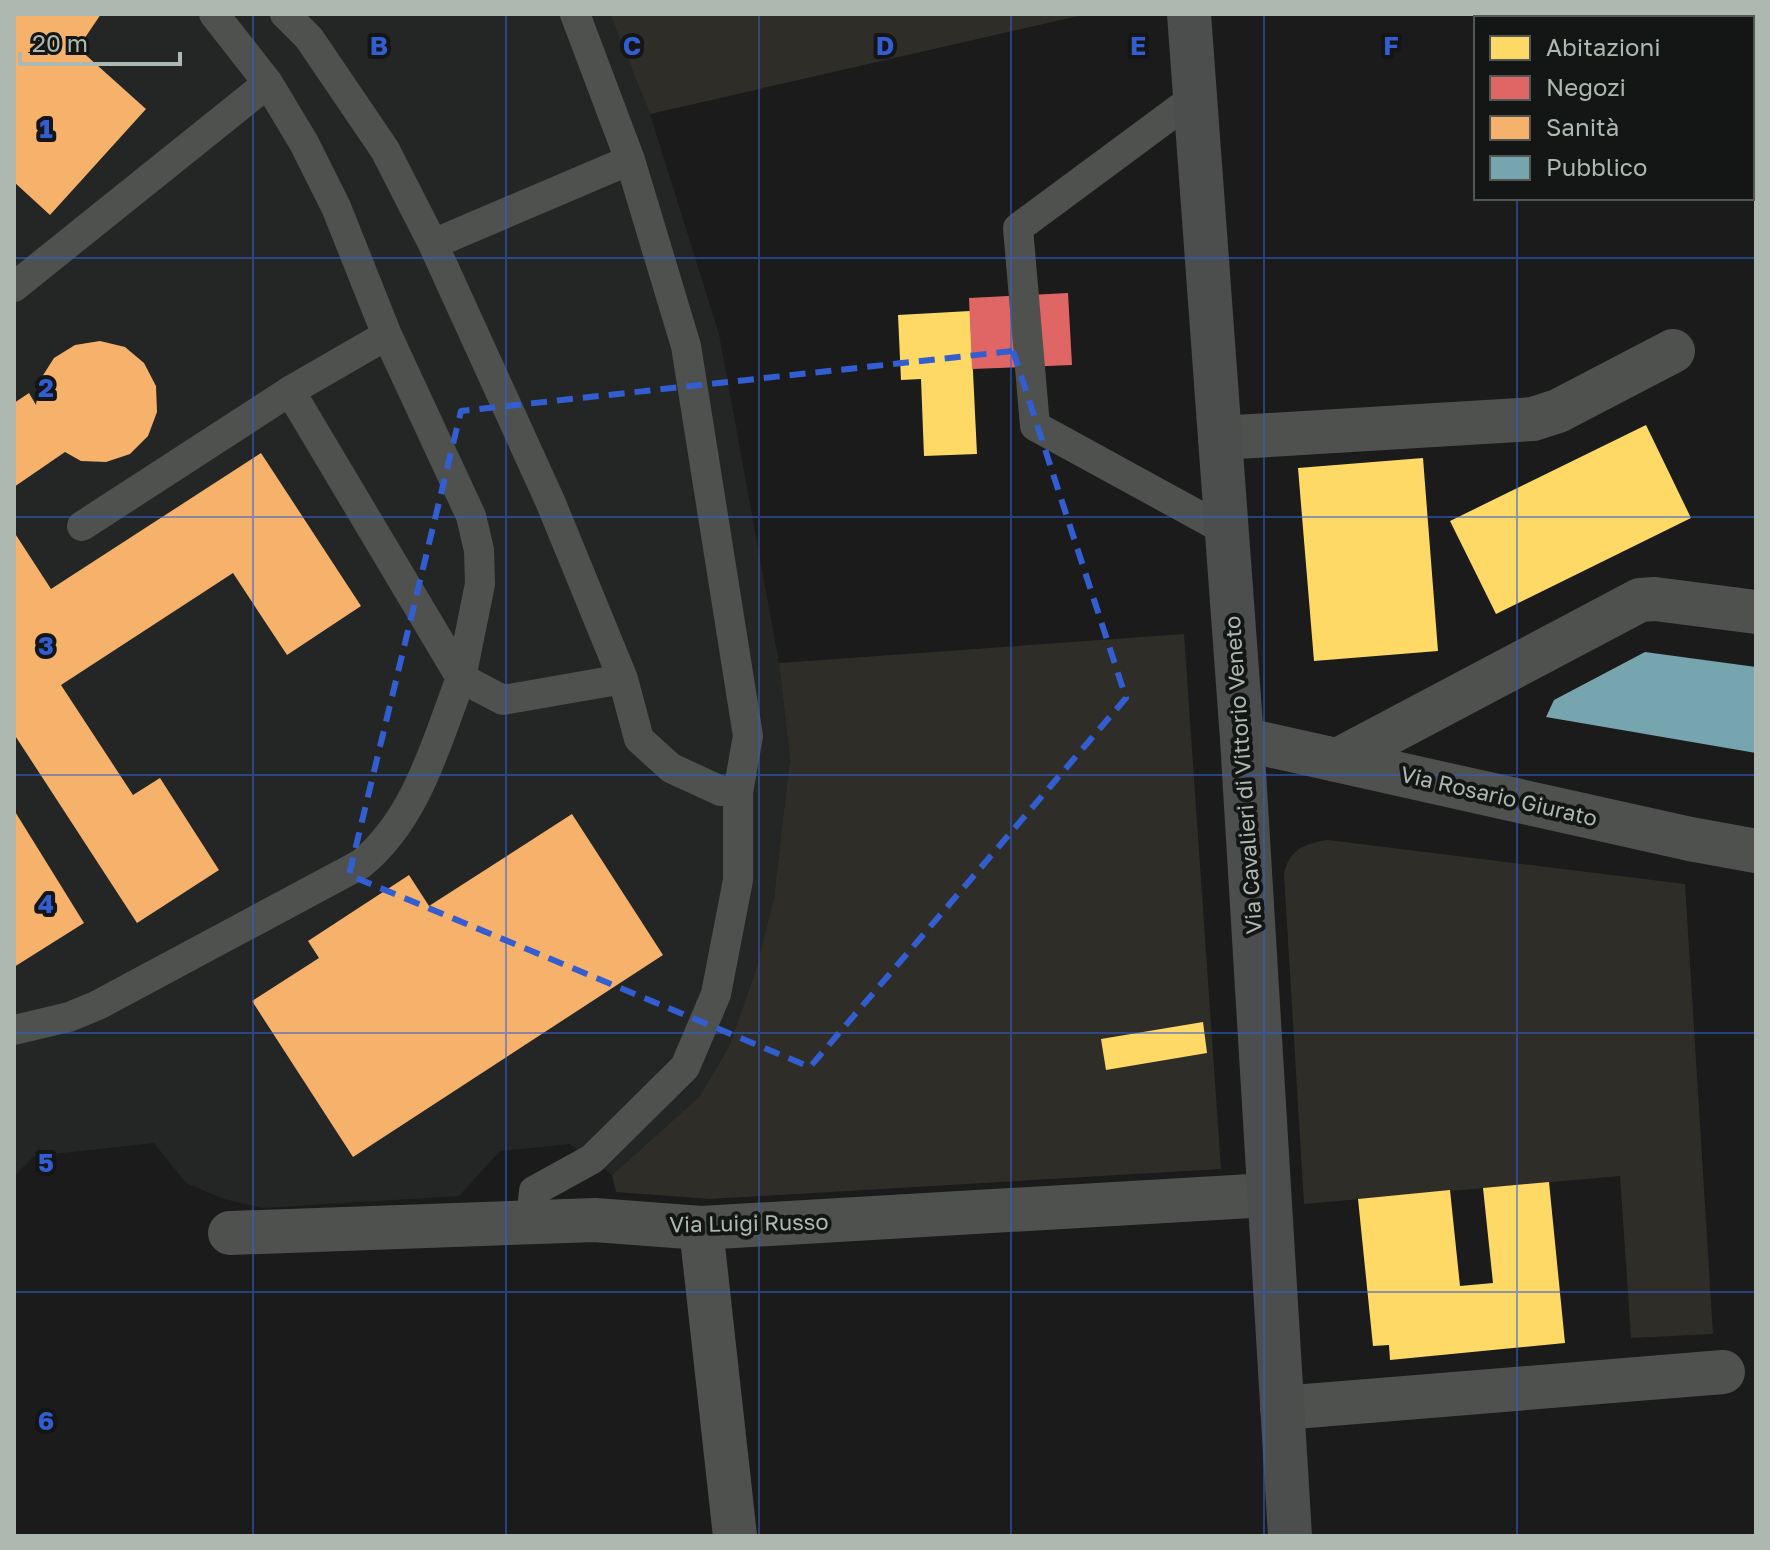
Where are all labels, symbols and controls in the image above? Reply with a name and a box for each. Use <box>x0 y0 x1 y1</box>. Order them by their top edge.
scale bar <box>20 16 180 66</box>
legend <box>1474 16 1754 200</box>
text: 20 m <box>32 28 88 57</box>
text: B <box>370 30 388 61</box>
text: C <box>623 30 641 61</box>
text: D <box>876 30 894 61</box>
text: E <box>1130 30 1146 61</box>
text: F <box>1383 30 1399 61</box>
text: Abitazioni <box>1546 32 1661 61</box>
text: Negozi <box>1546 72 1626 101</box>
text: Sanità <box>1546 112 1619 141</box>
text: 1 <box>39 113 53 144</box>
text: Pubblico <box>1546 152 1647 181</box>
text: 2 <box>38 372 54 403</box>
street label: Via Cavalieri di Vittorio Veneto <box>1218 615 1267 935</box>
text: 3 <box>38 630 54 661</box>
street label: Via Rosario Giurato <box>1398 760 1600 831</box>
text: 4 <box>38 888 54 919</box>
text: 5 <box>38 1147 54 1178</box>
street label: Via Luigi Russo <box>669 1208 829 1237</box>
text: 6 <box>38 1405 54 1436</box>

